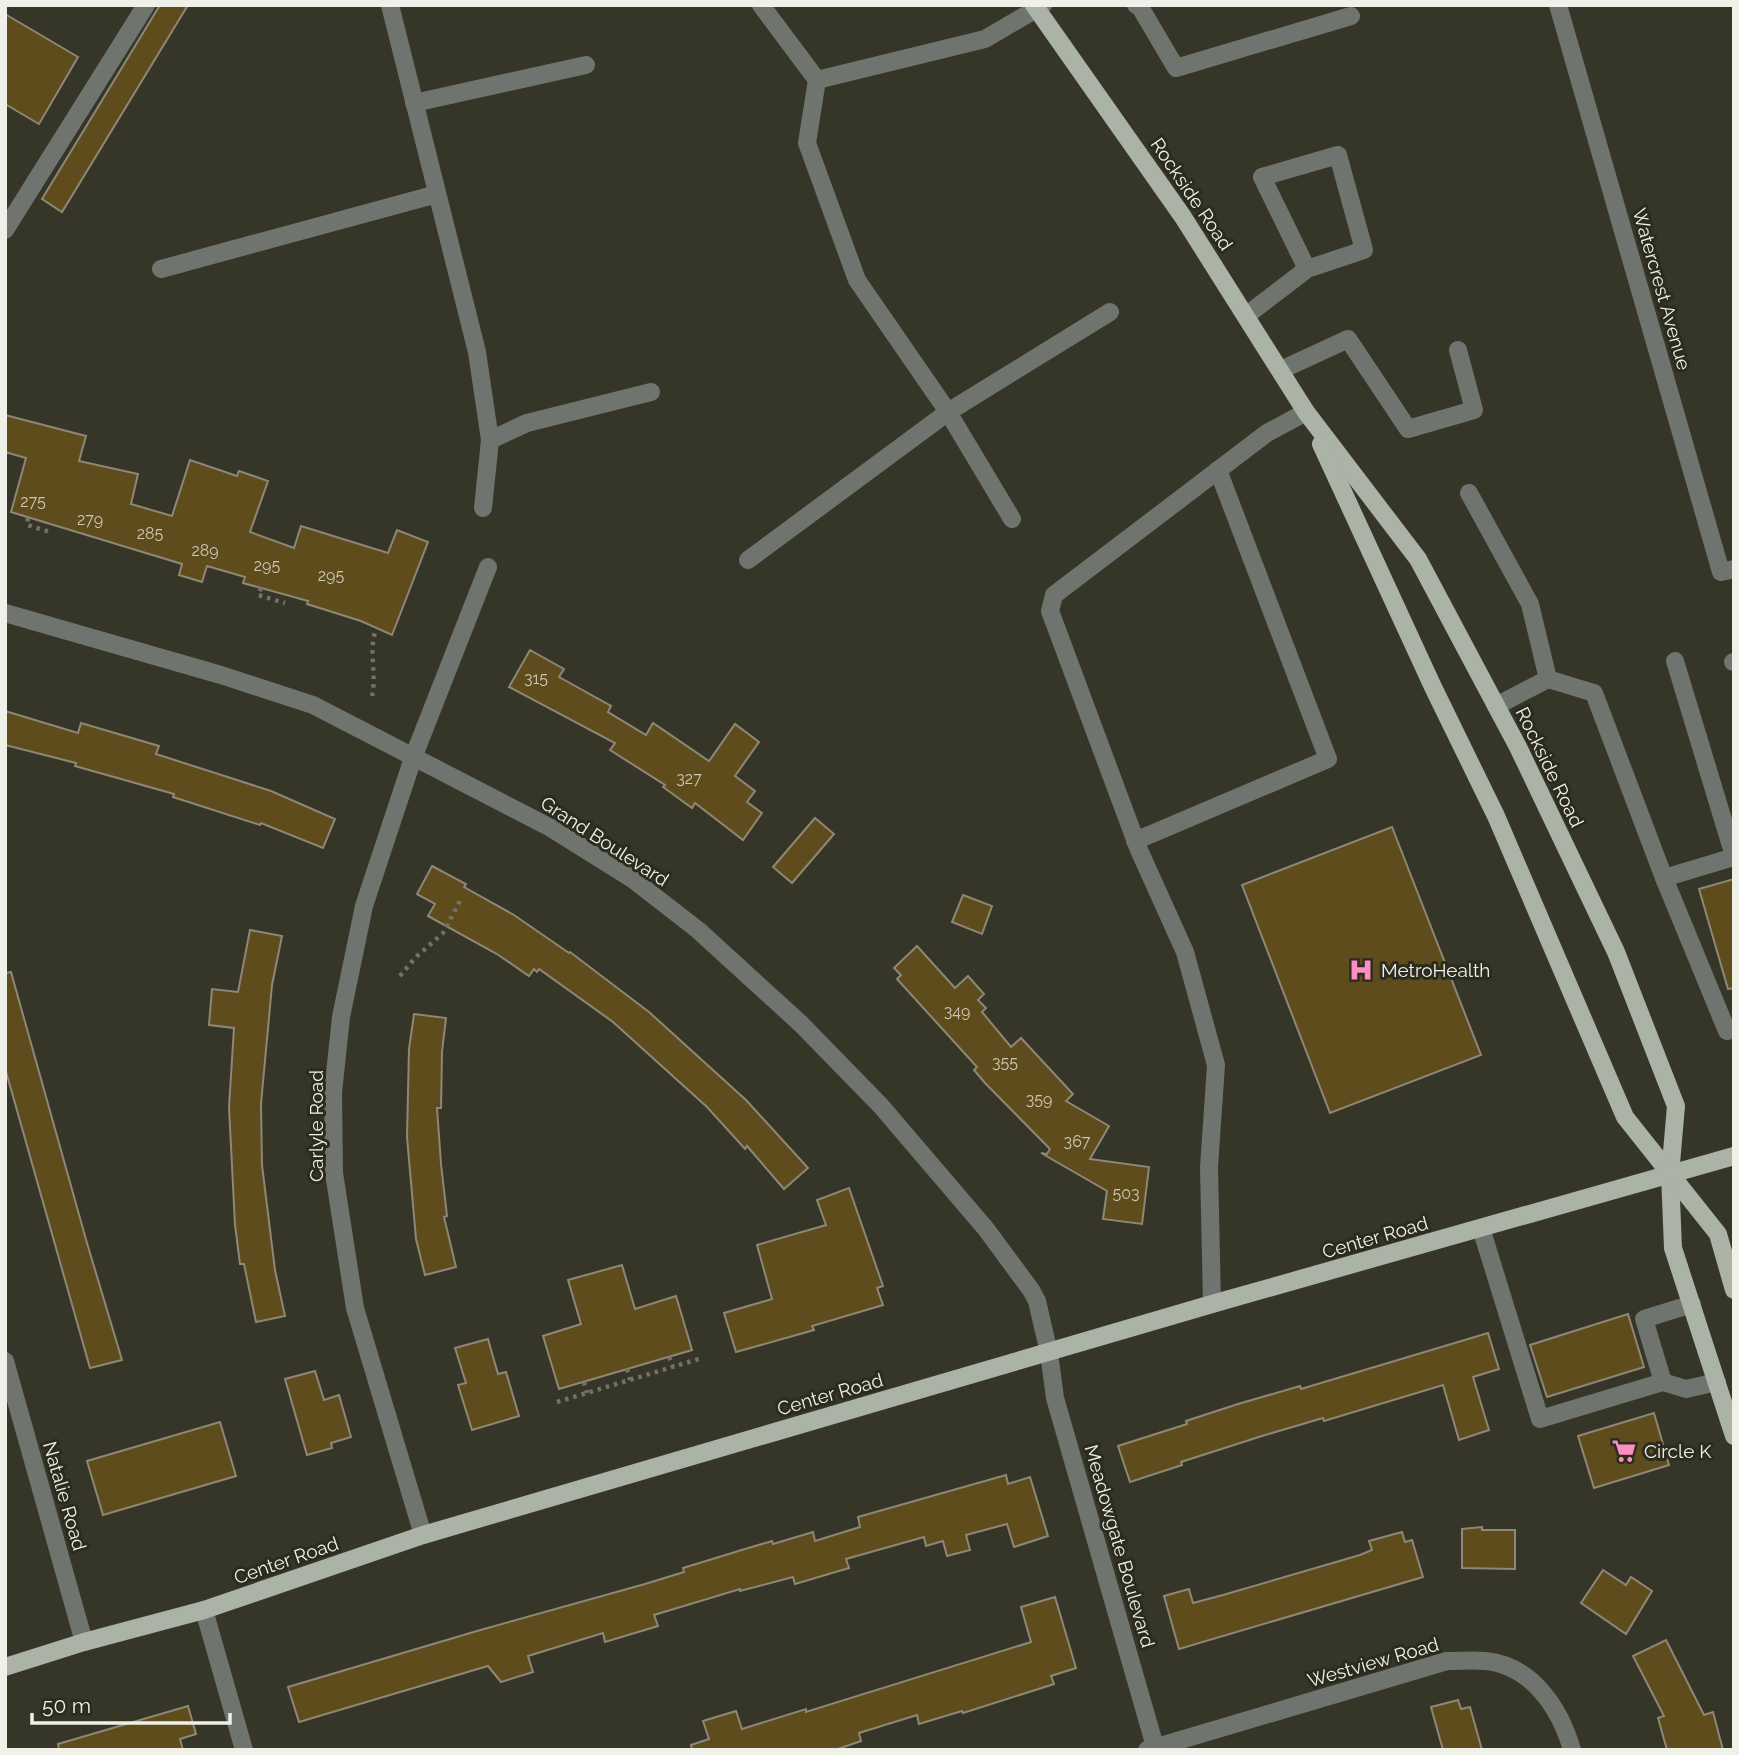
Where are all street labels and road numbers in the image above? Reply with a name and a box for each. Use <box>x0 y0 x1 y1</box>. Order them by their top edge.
street label: Rockside Road <box>1146 134 1238 254</box>
street label: Watercrest Avenue <box>1628 206 1696 372</box>
street label: Rockside Road <box>1511 703 1589 831</box>
street label: Grand Boulevard <box>537 791 673 891</box>
street label: Carlyle Road <box>305 1070 327 1182</box>
street label: Center Road <box>1319 1211 1431 1263</box>
street label: Center Road <box>774 1368 886 1420</box>
street label: Natalie Road <box>39 1439 91 1553</box>
street label: Meadowgate Boulevard <box>1080 1442 1160 1650</box>
street label: Center Road <box>231 1532 341 1588</box>
street label: Westview Road <box>1305 1633 1441 1691</box>

